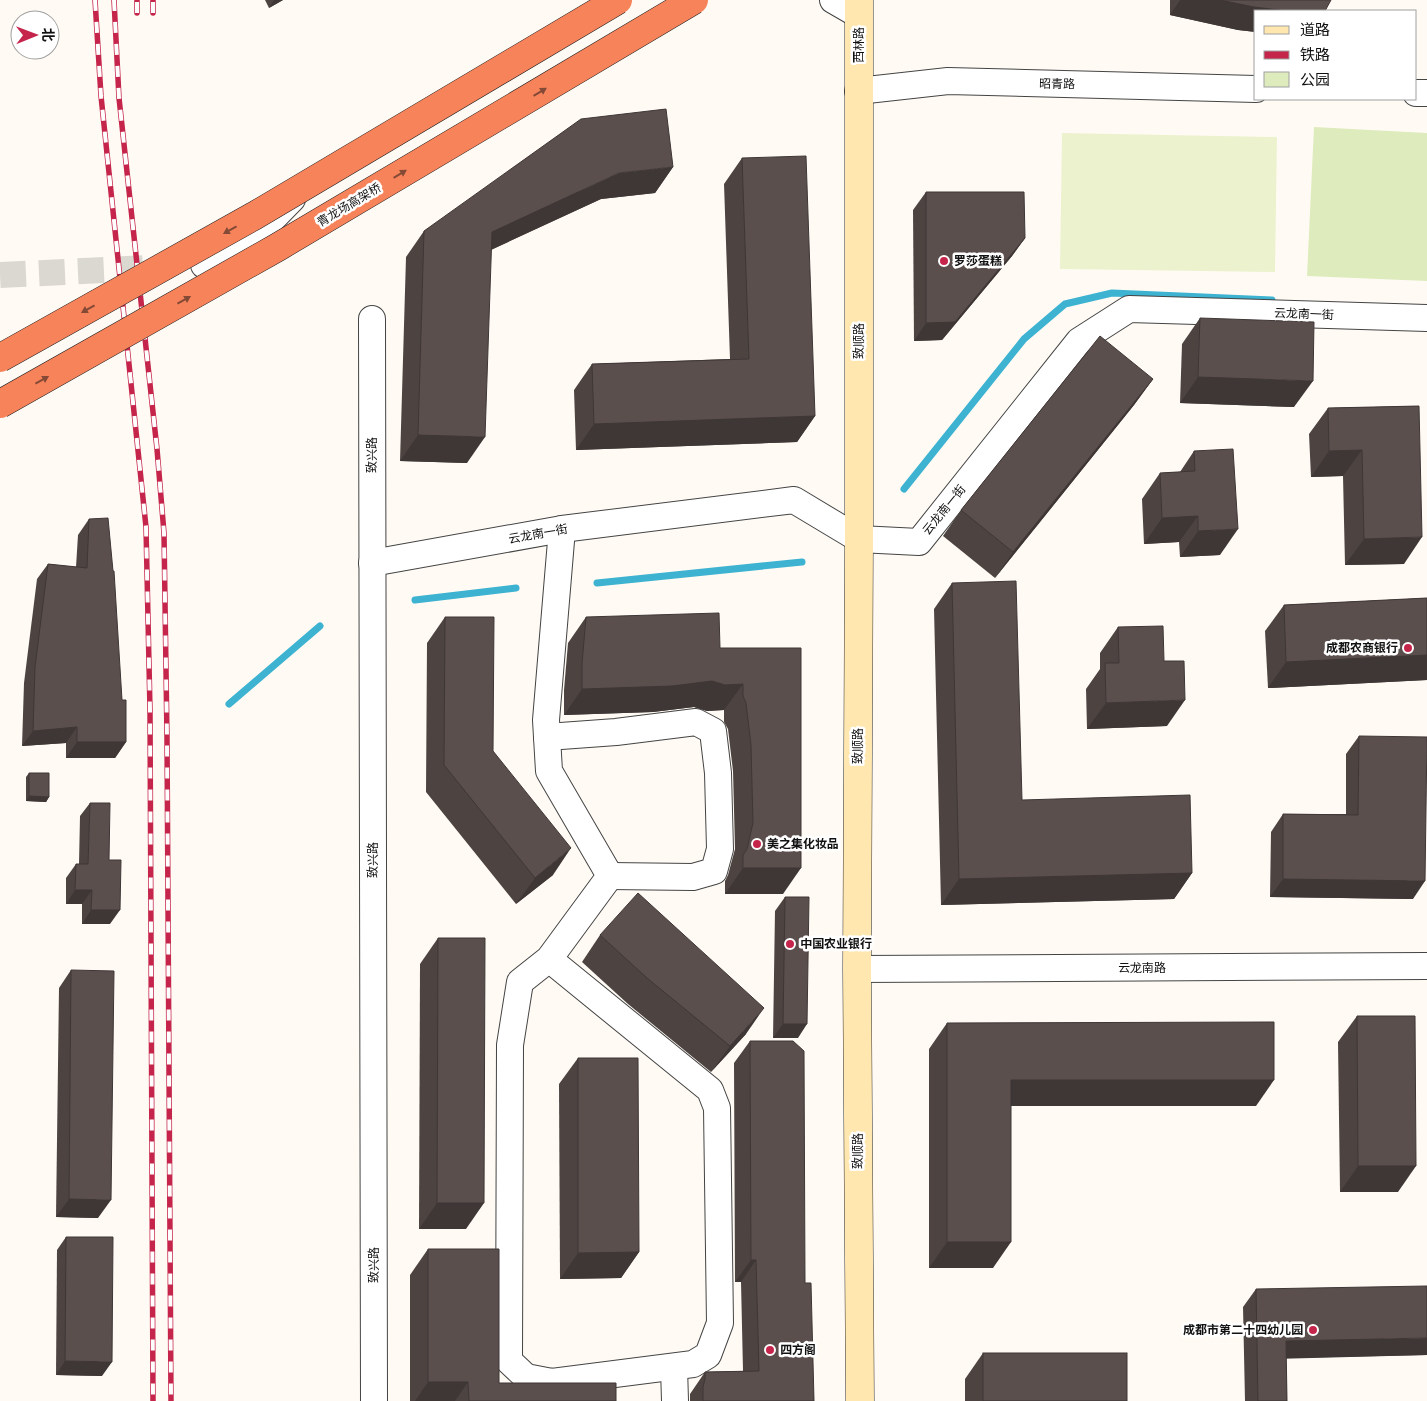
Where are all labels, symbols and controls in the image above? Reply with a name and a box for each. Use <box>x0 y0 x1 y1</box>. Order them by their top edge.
north arrow <box>10 10 60 60</box>
legend <box>1254 10 1417 100</box>
text: 道路 <box>1300 22 1330 38</box>
street label: 西林路 <box>852 27 866 63</box>
text: 北 <box>40 28 56 42</box>
text: 铁路 <box>1300 47 1330 63</box>
text: 公园 <box>1300 72 1330 88</box>
street label: 昭青路 <box>1039 77 1075 91</box>
one-way arrow <box>533 87 546 96</box>
one-way arrow <box>393 170 407 179</box>
street label: 青龙场高架桥 <box>315 180 383 230</box>
one-way arrow <box>223 225 236 234</box>
place label: 罗莎蛋糕 <box>954 254 1002 268</box>
marker: 罗莎蛋糕 <box>938 255 950 267</box>
one-way arrow <box>177 296 191 304</box>
one-way arrow <box>81 305 95 313</box>
street label: 云龙南一街 <box>1274 306 1334 322</box>
street label: 致顺路 <box>852 323 866 359</box>
one-way arrow <box>35 376 50 384</box>
street label: 致兴路 <box>365 437 379 473</box>
street label: 云龙南一街 <box>920 482 968 538</box>
street label: 云龙南一街 <box>507 522 569 546</box>
place label: 成都农商银行 <box>1326 641 1398 655</box>
marker: 成都农商银行 <box>1402 642 1414 654</box>
street label: 致顺路 <box>851 728 865 764</box>
place label: 美之集化妆品 <box>767 837 839 851</box>
marker: 美之集化妆品 <box>751 838 763 850</box>
street label: 致兴路 <box>366 842 380 878</box>
place label: 中国农业银行 <box>800 937 872 951</box>
marker: 中国农业银行 <box>784 938 796 950</box>
street label: 云龙南路 <box>1118 961 1166 975</box>
street label: 致顺路 <box>851 1133 865 1169</box>
street label: 致兴路 <box>367 1247 381 1283</box>
place label: 成都市第二十四幼儿园 <box>1183 1323 1303 1337</box>
marker: 成都市第二十四幼儿园 <box>1307 1324 1319 1336</box>
place label: 四方阁 <box>780 1343 816 1357</box>
marker: 四方阁 <box>764 1344 776 1356</box>

